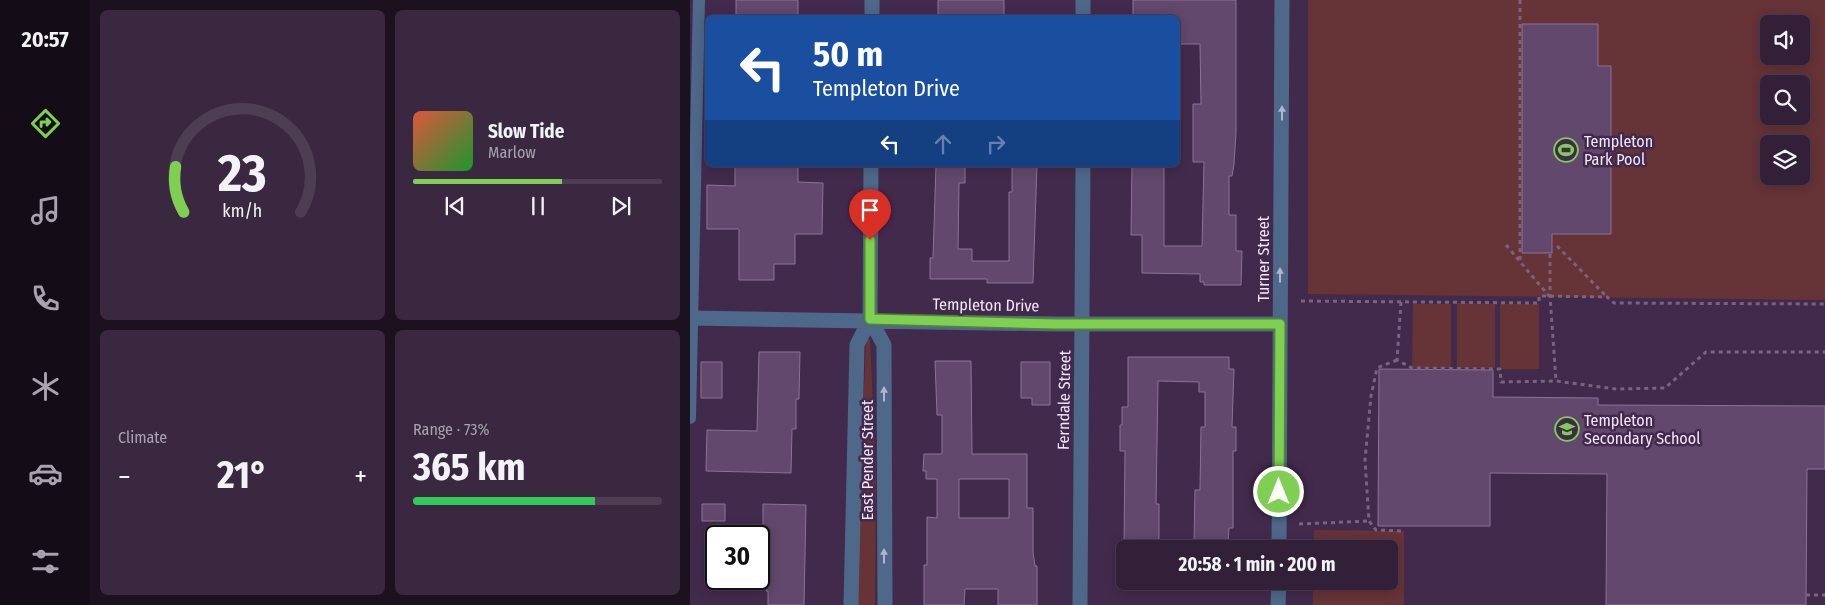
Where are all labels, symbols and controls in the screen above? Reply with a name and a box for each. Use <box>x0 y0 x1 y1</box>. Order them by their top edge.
map controls <box>1760 15 1810 185</box>
button: sound <box>1760 15 1810 65</box>
text: 20:57 <box>21 26 69 53</box>
text: 50 m <box>813 33 883 75</box>
icon: left <box>730 35 795 100</box>
text: Templeton Drive <box>813 75 960 102</box>
button: search <box>1760 75 1810 125</box>
one-way arrow <box>1278 104 1286 120</box>
icon: directions <box>28 106 63 141</box>
text: Slow Tide <box>488 120 564 143</box>
icon: left <box>876 130 904 158</box>
icon: ahead <box>929 130 957 158</box>
icon: right <box>982 130 1010 158</box>
place label: Templeton Park Pool <box>1584 132 1653 169</box>
button: layers <box>1760 135 1810 185</box>
sports icon: Templeton Park Pool <box>1553 137 1579 163</box>
text: 23 <box>217 142 267 205</box>
text: Marlow <box>488 143 536 162</box>
pin <box>849 189 891 240</box>
icon: previous <box>441 192 469 220</box>
icon: pause <box>524 192 552 220</box>
icon: next <box>607 192 635 220</box>
icon: music <box>28 193 63 228</box>
icon: arrive <box>856 196 884 224</box>
text: km/h <box>223 200 262 222</box>
street label: Turner Street <box>1254 215 1273 302</box>
one-way arrow <box>1276 267 1284 283</box>
icon: phone <box>28 281 63 316</box>
street label: Templeton Drive <box>932 295 1040 315</box>
street label: Ferndale Street <box>1054 349 1074 450</box>
icon: climate <box>28 369 63 404</box>
one-way arrow <box>880 386 888 402</box>
street label: East Pender Street <box>858 399 877 520</box>
place label: Templeton Secondary School <box>1584 411 1700 448</box>
school or university icon: Templeton Secondary School <box>1554 416 1580 442</box>
text: Range · 73% <box>413 420 489 439</box>
text: Climate <box>118 428 167 447</box>
text: 365 km <box>413 444 526 490</box>
text: 21° <box>217 452 268 498</box>
icon: car <box>28 456 63 491</box>
text: − <box>118 460 131 493</box>
text: + <box>354 460 367 493</box>
position arrow <box>1252 465 1304 517</box>
speed limit sign: 30 <box>705 525 770 590</box>
icon: filters <box>28 544 63 579</box>
one-way arrow <box>880 548 888 564</box>
text: 20:58 · 1 min · 200 m <box>1179 553 1335 576</box>

